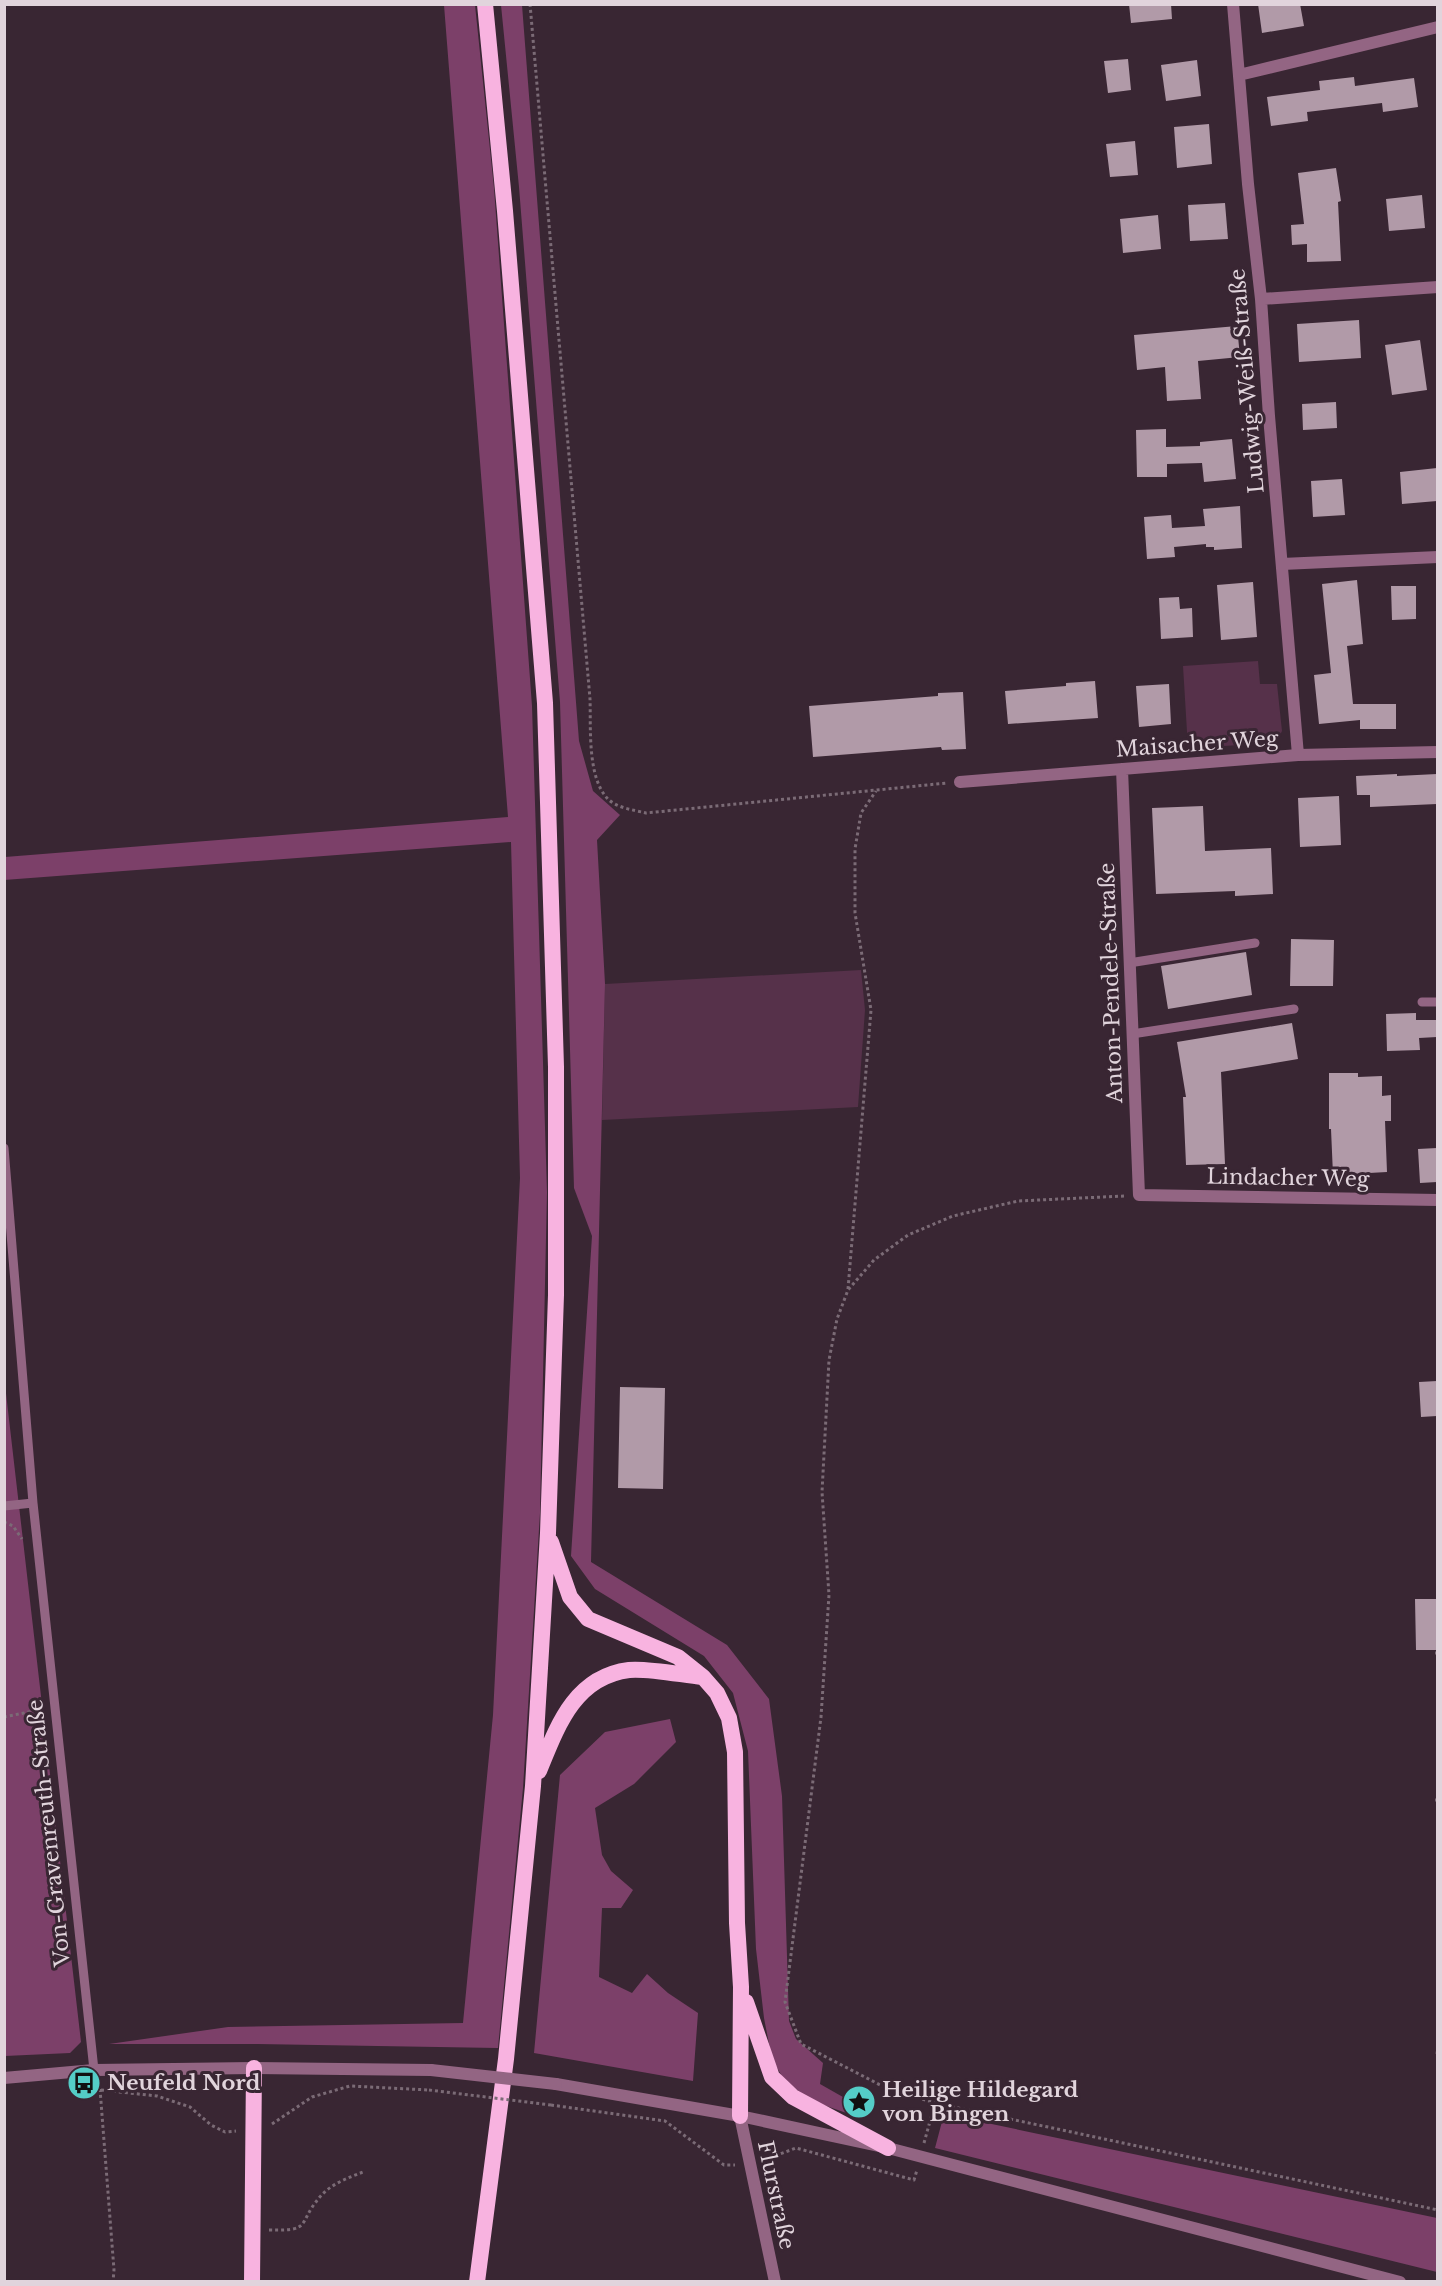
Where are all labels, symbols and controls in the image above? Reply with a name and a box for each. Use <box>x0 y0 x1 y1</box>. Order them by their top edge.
street label: Ludwig-Weiß-Straße <box>1224 267 1270 495</box>
street label: Maisacher Weg <box>1115 725 1280 763</box>
street label: Anton-Pendele-Straße <box>1094 862 1128 1105</box>
street label: Lindacher Weg <box>1206 1164 1370 1192</box>
street label: Von-Gravenreuth-Straße <box>22 1698 76 1969</box>
bus stop icon: Neufeld Nord <box>66 2065 102 2101</box>
place label: Neufeld Nord <box>107 2070 261 2096</box>
place label: Heilige Hildegard von Bingen <box>882 2077 1079 2127</box>
place icon: Heilige Hildegard von Bingen <box>841 2084 877 2120</box>
street label: Flurstraße <box>752 2138 800 2252</box>

